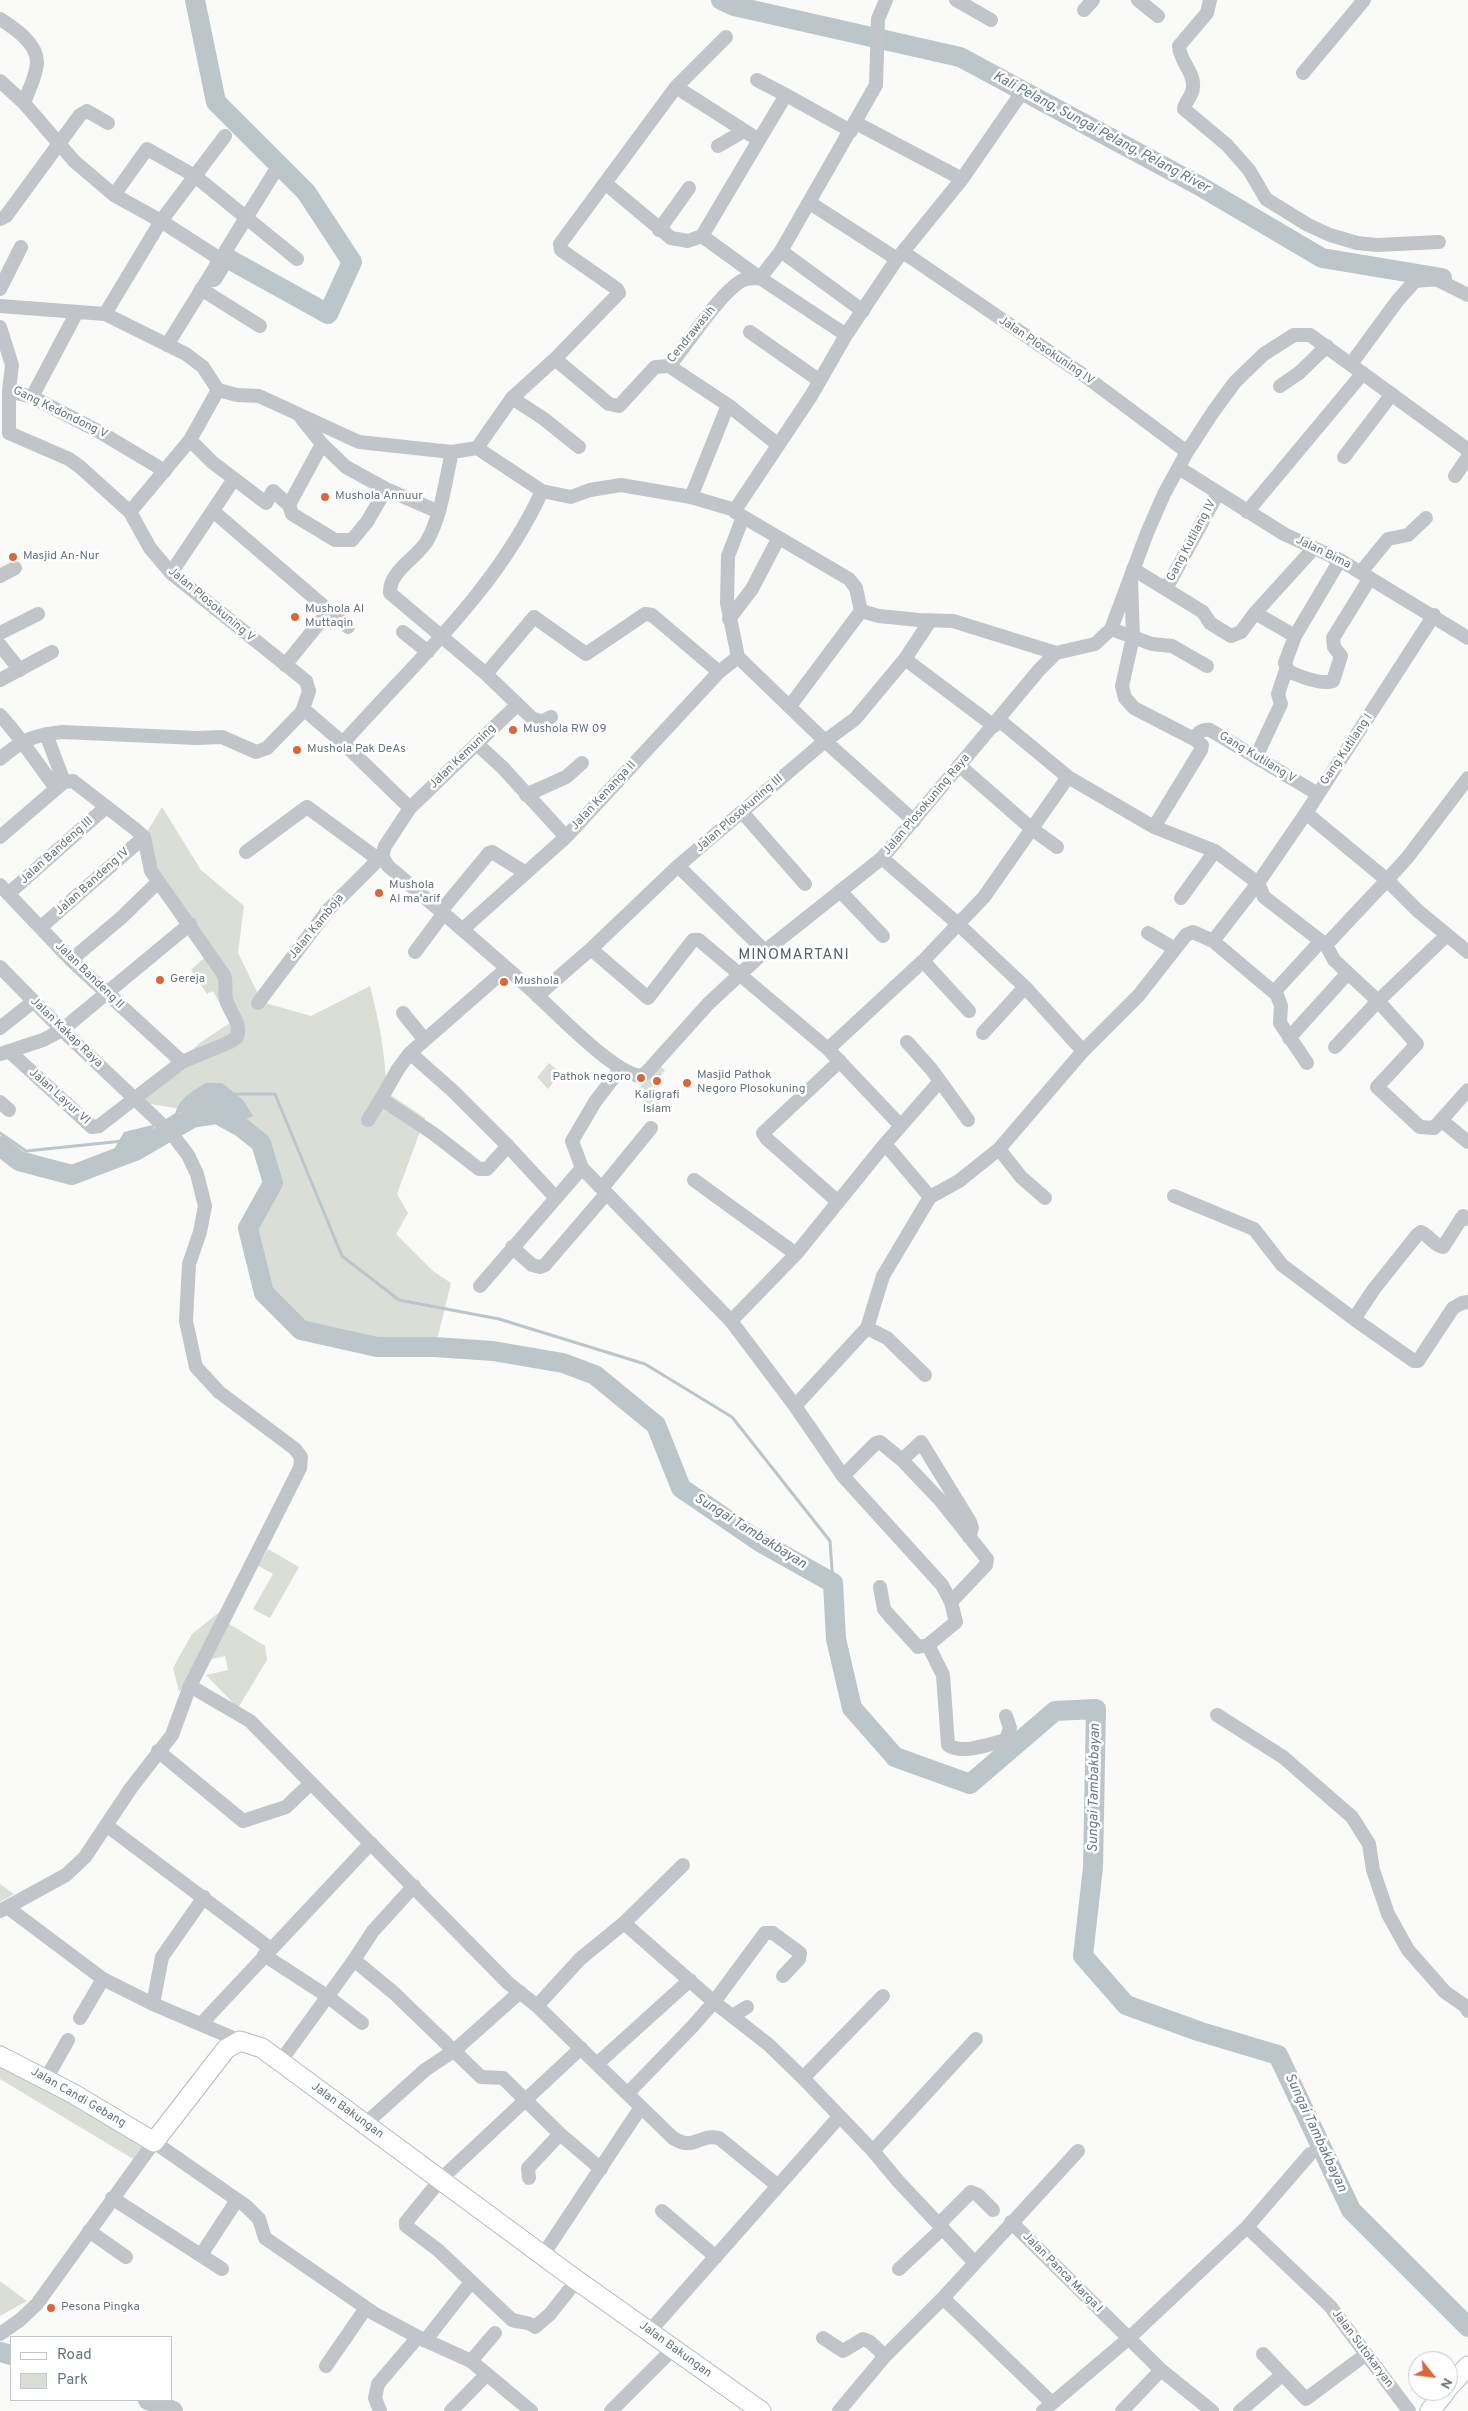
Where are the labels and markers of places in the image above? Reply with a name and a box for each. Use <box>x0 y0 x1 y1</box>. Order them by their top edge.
place label: Mushola Annuur <box>335 490 423 504</box>
marker: Mushola Annuur <box>319 491 331 503</box>
place label: Masjid An-Nur <box>23 550 99 564</box>
marker: Masjid An-Nur <box>7 551 19 563</box>
place label: Mushola Al Muttaqin <box>305 603 364 631</box>
marker: Mushola Al Muttaqin <box>289 611 301 623</box>
place label: Mushola RW 09 <box>523 723 607 737</box>
marker: Mushola RW 09 <box>507 724 519 736</box>
place label: Mushola Pak DeAs <box>307 743 406 757</box>
marker: Mushola Pak DeAs <box>291 744 303 756</box>
place label: Mushola Al ma'arif <box>389 879 440 907</box>
marker: Mushola Al ma'arif <box>373 887 385 899</box>
place label: Gereja <box>170 973 205 987</box>
marker: Gereja <box>154 974 166 986</box>
place label: Mushola <box>514 975 559 989</box>
marker: Mushola <box>498 976 510 988</box>
place label: Masjid Pathok Negoro Plosokuning <box>697 1069 805 1097</box>
place label: Pathok negoro <box>552 1071 631 1085</box>
marker: Pathok negoro <box>635 1072 647 1084</box>
marker: Kaligrafi Islam <box>651 1075 663 1087</box>
marker: Masjid Pathok Negoro Plosokuning <box>681 1077 693 1089</box>
place label: Kaligrafi Islam <box>635 1089 679 1117</box>
place label: Pesona Pingka <box>61 2301 140 2315</box>
marker: Pesona Pingka <box>45 2302 57 2314</box>

